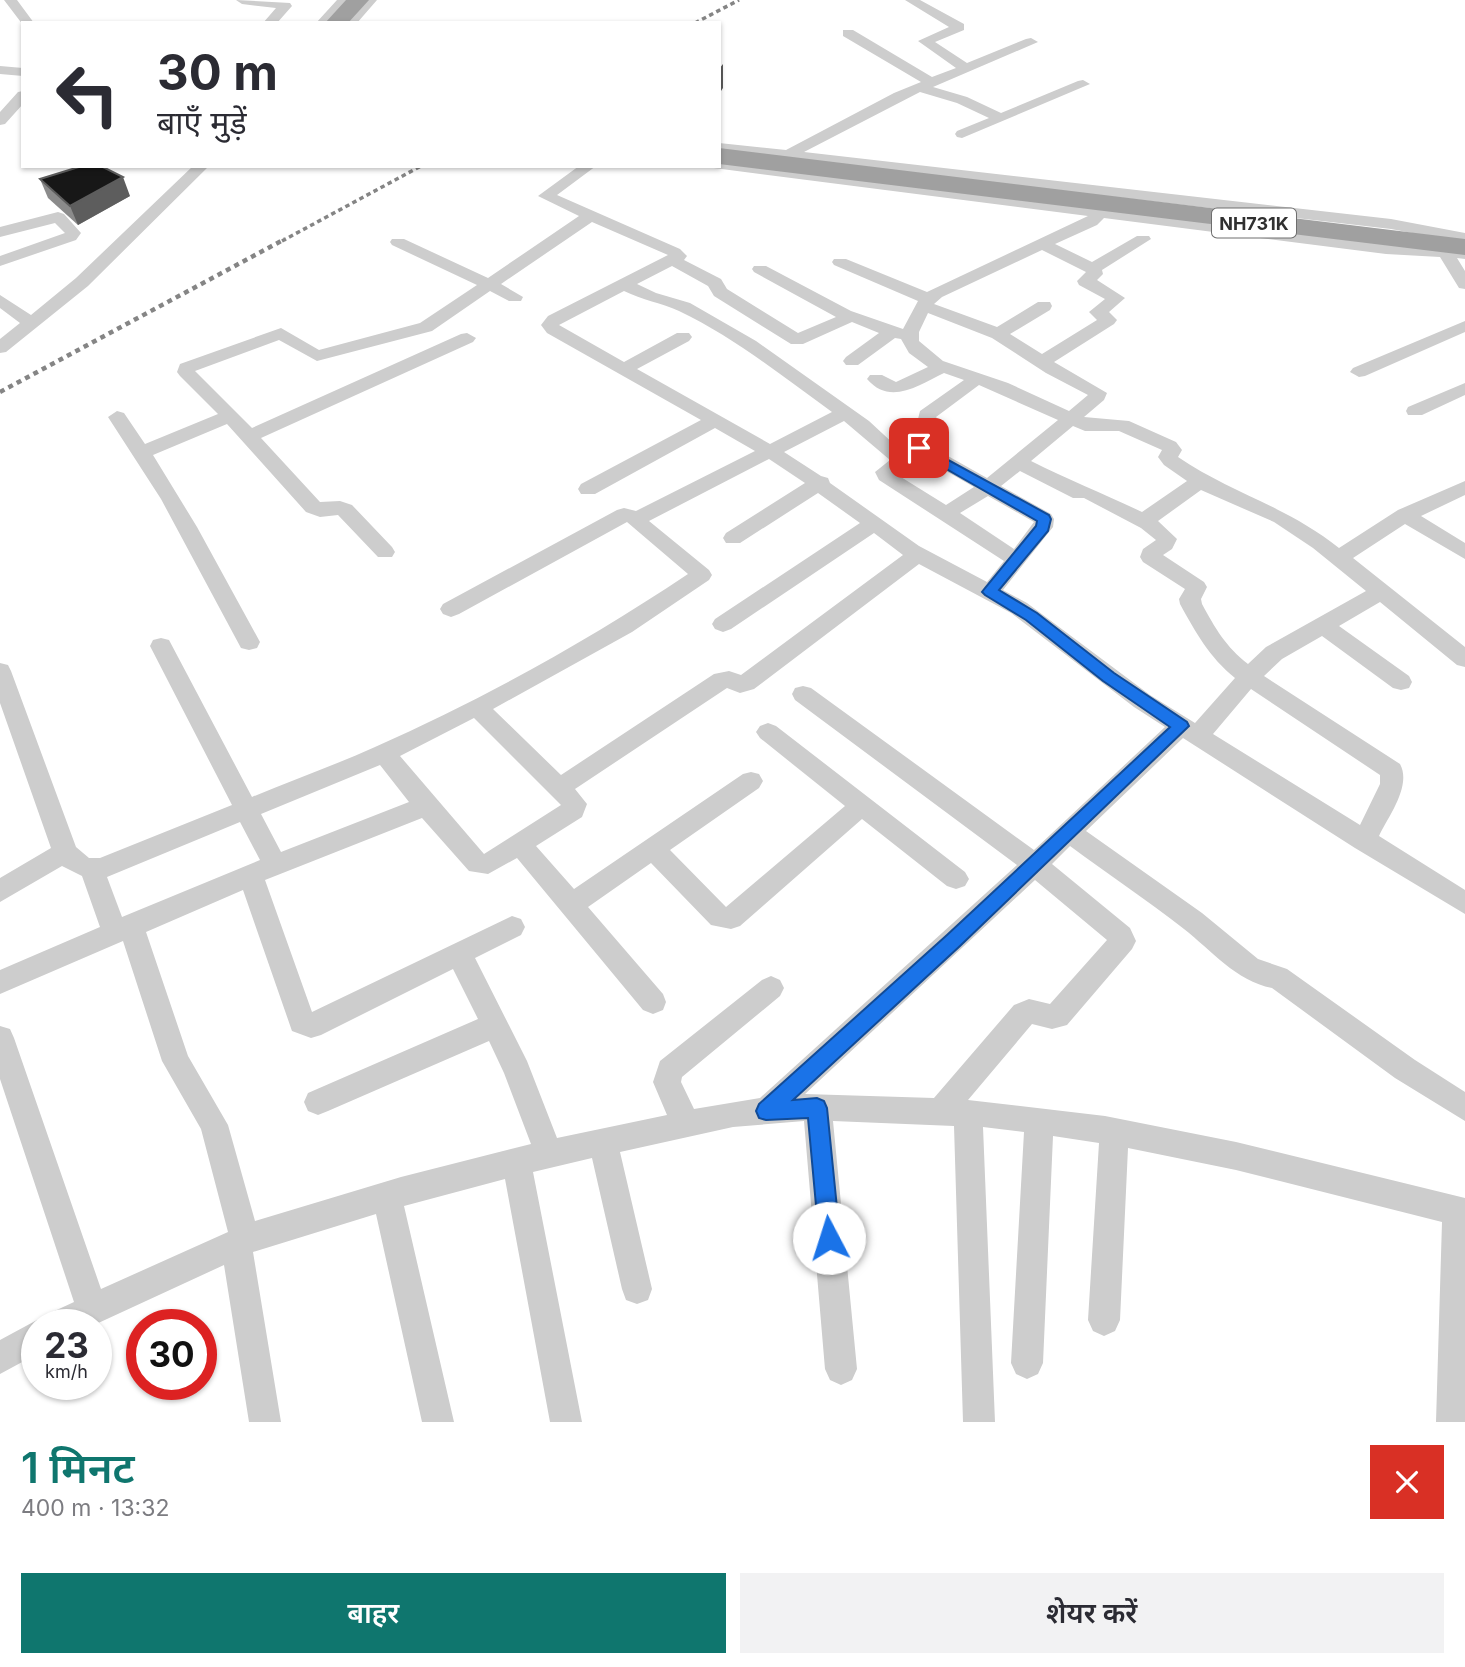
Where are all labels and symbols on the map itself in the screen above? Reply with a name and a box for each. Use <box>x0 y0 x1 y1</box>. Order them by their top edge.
road number: NH731K <box>1212 208 1296 238</box>
pin <box>889 418 949 478</box>
position arrow <box>792 1201 866 1275</box>
speed limit sign: 30 <box>126 1309 217 1400</box>

